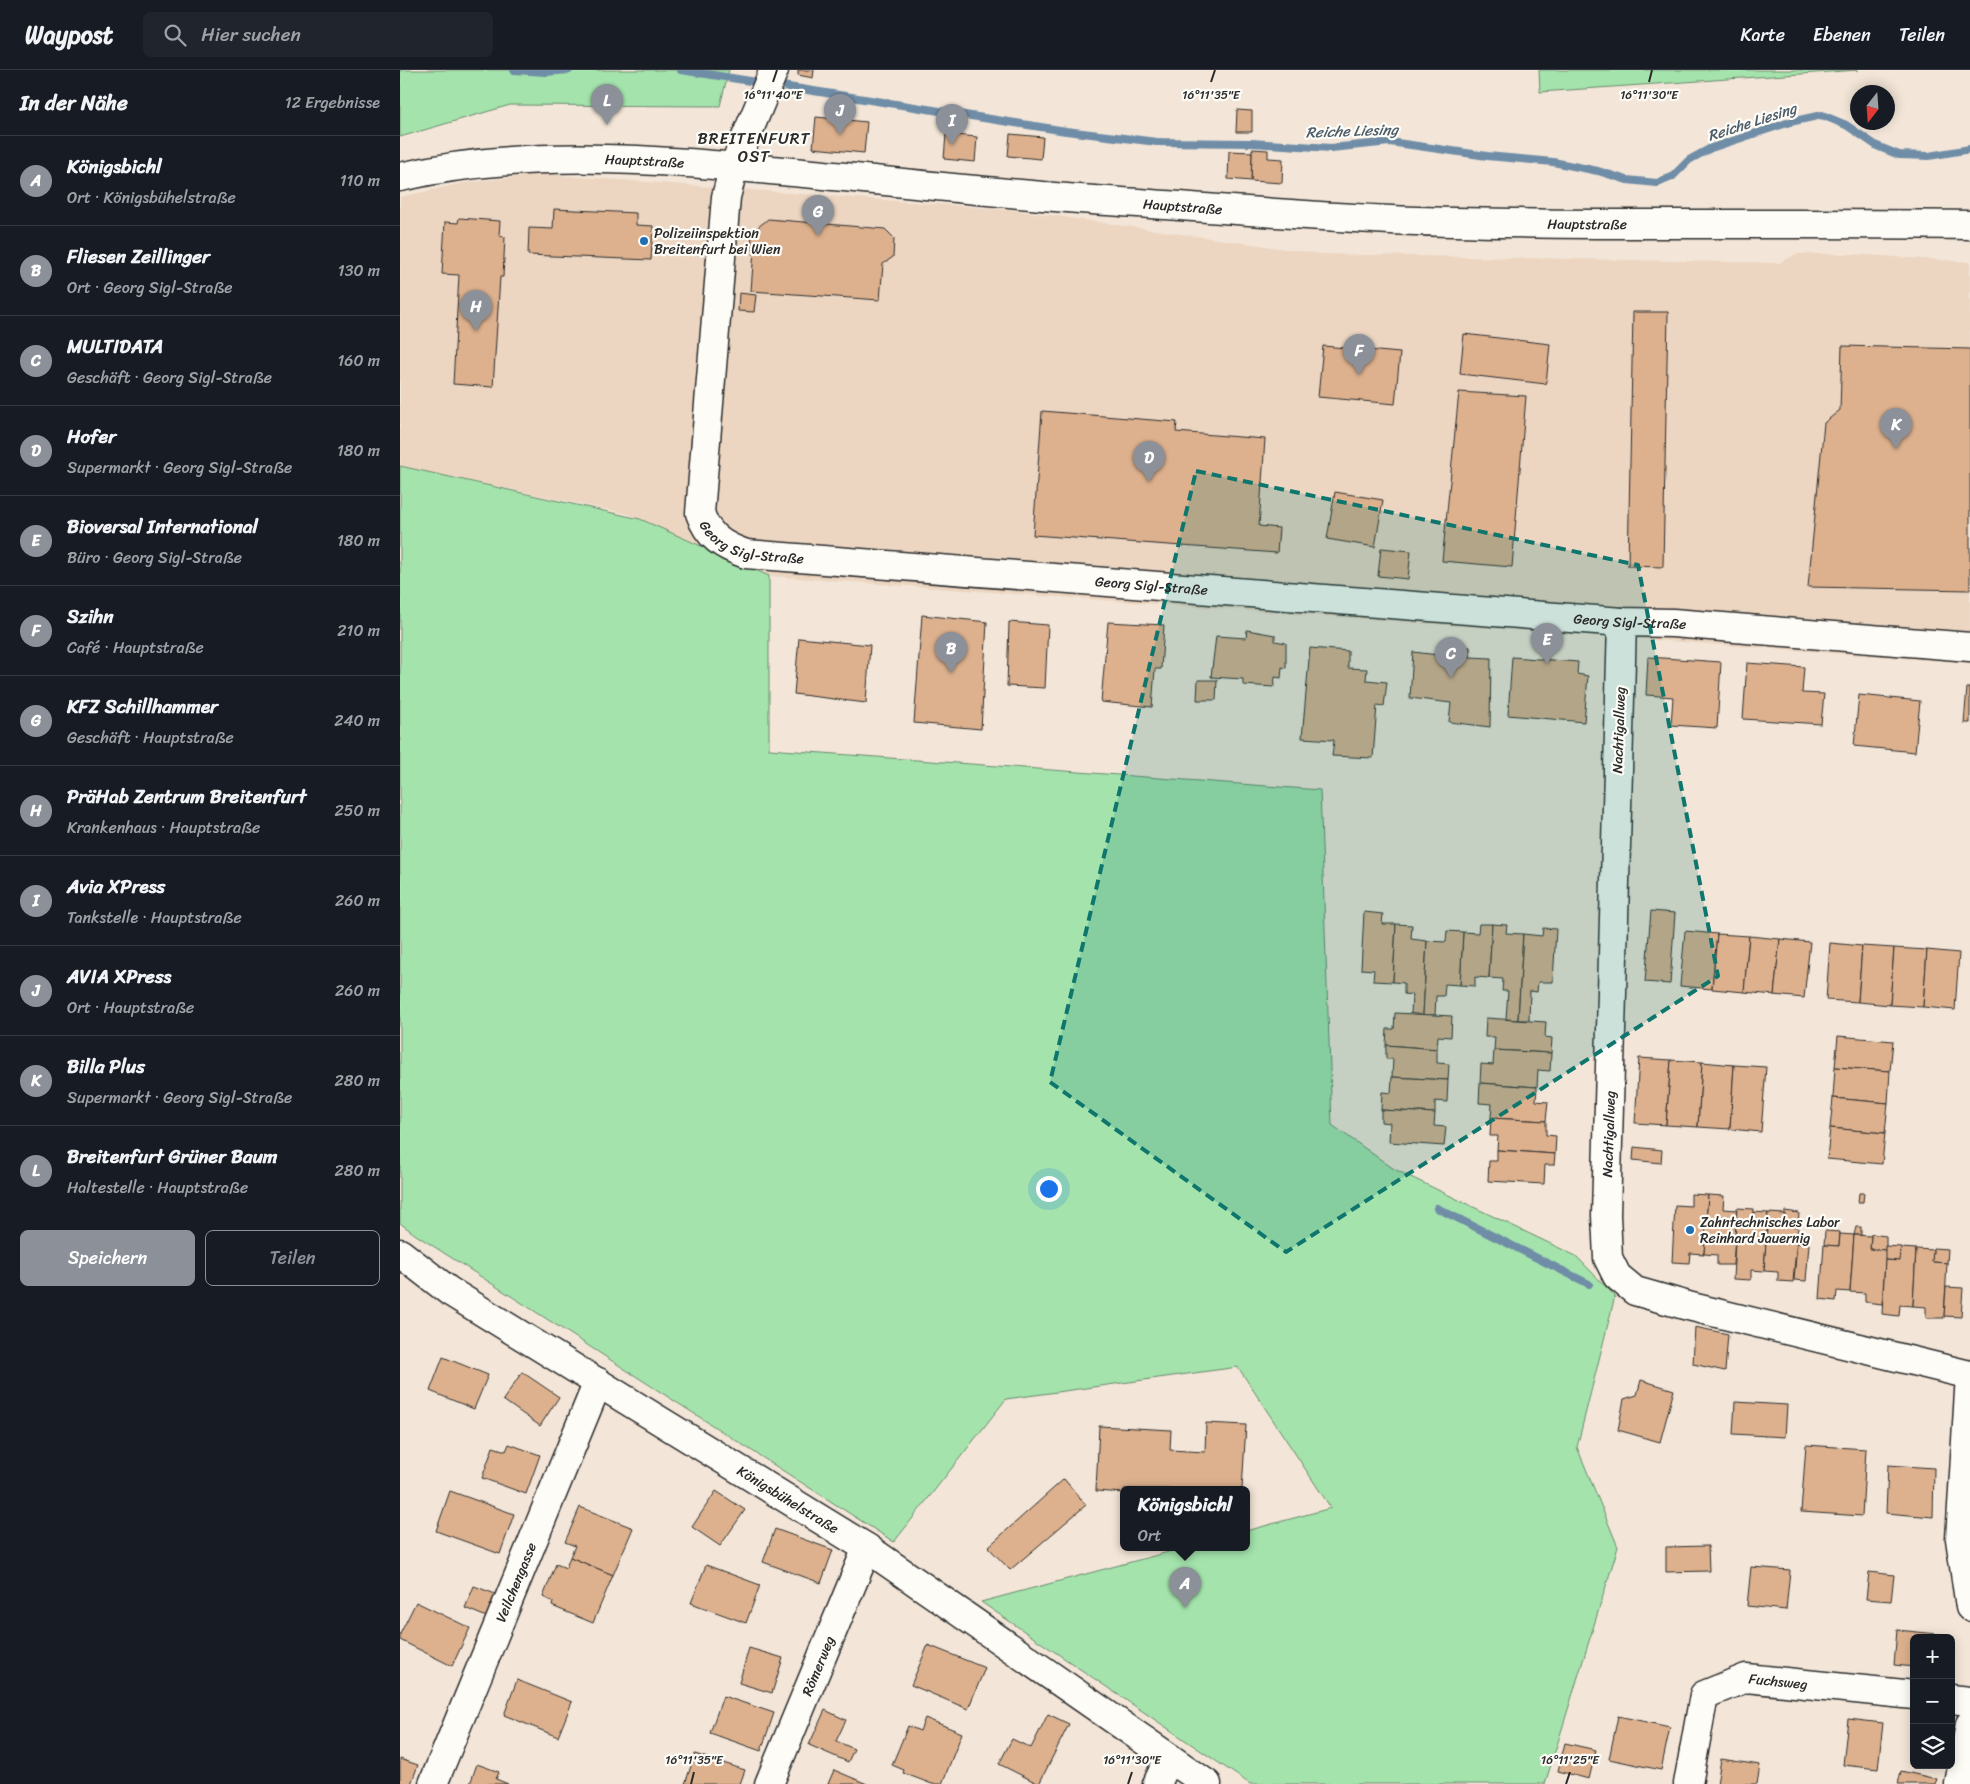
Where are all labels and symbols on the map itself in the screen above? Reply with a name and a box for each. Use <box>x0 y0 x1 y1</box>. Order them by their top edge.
pin: L <box>591 84 623 125</box>
text: 16°11'40"E <box>744 84 804 106</box>
text: 16°11'35"E <box>1182 84 1241 106</box>
text: 16°11'30"E <box>1620 84 1679 106</box>
north arrow <box>1850 85 1895 130</box>
pin: J <box>824 94 856 135</box>
water label: Reiche Liesing <box>1704 95 1801 149</box>
pin: I <box>936 104 968 145</box>
water label: Reiche Liesing <box>1305 116 1400 146</box>
district label: BREITENFURT OST <box>698 124 811 171</box>
street label: Hauptstraße <box>605 146 685 175</box>
street label: Hauptstraße <box>1142 191 1223 222</box>
pin: G <box>802 195 834 236</box>
street label: Hauptstraße <box>1547 211 1627 237</box>
place label: Polizeiinspektion Breitenfurt bei Wien <box>654 221 781 262</box>
marker: Polizeiinspektion Breitenfurt bei Wien <box>638 235 650 247</box>
pin: H <box>460 290 492 331</box>
pin: F <box>1343 334 1375 375</box>
pin: K <box>1880 408 1912 449</box>
pin: D <box>1133 441 1165 482</box>
street label: Georg Sigl-Straße <box>693 516 805 571</box>
street label: Georg Sigl-Straße <box>1094 569 1209 602</box>
street label: Georg Sigl-Straße <box>1573 606 1687 637</box>
pin: E <box>1531 623 1563 664</box>
pin: B <box>935 632 967 673</box>
pin: C <box>1435 637 1467 678</box>
street label: Nachtigallweg <box>1605 686 1633 774</box>
street label: Nachtigallweg <box>1595 1090 1623 1178</box>
your location <box>1036 1176 1062 1202</box>
place label: Zahntechnisches Labor Reinhard Jauernig <box>1700 1210 1841 1251</box>
marker: Zahntechnisches Labor Reinhard Jauernig <box>1684 1224 1696 1236</box>
street label: Königsbühelstraße <box>732 1458 844 1540</box>
street label: Veilchengasse <box>488 1539 543 1626</box>
pin: A <box>1169 1567 1201 1608</box>
street label: Römerweg <box>794 1632 842 1700</box>
street label: Fuchsweg <box>1747 1666 1809 1697</box>
text: 16°11'35"E <box>665 1749 724 1771</box>
text: 16°11'30"E <box>1103 1749 1162 1771</box>
text: 16°11'25"E <box>1541 1749 1600 1771</box>

